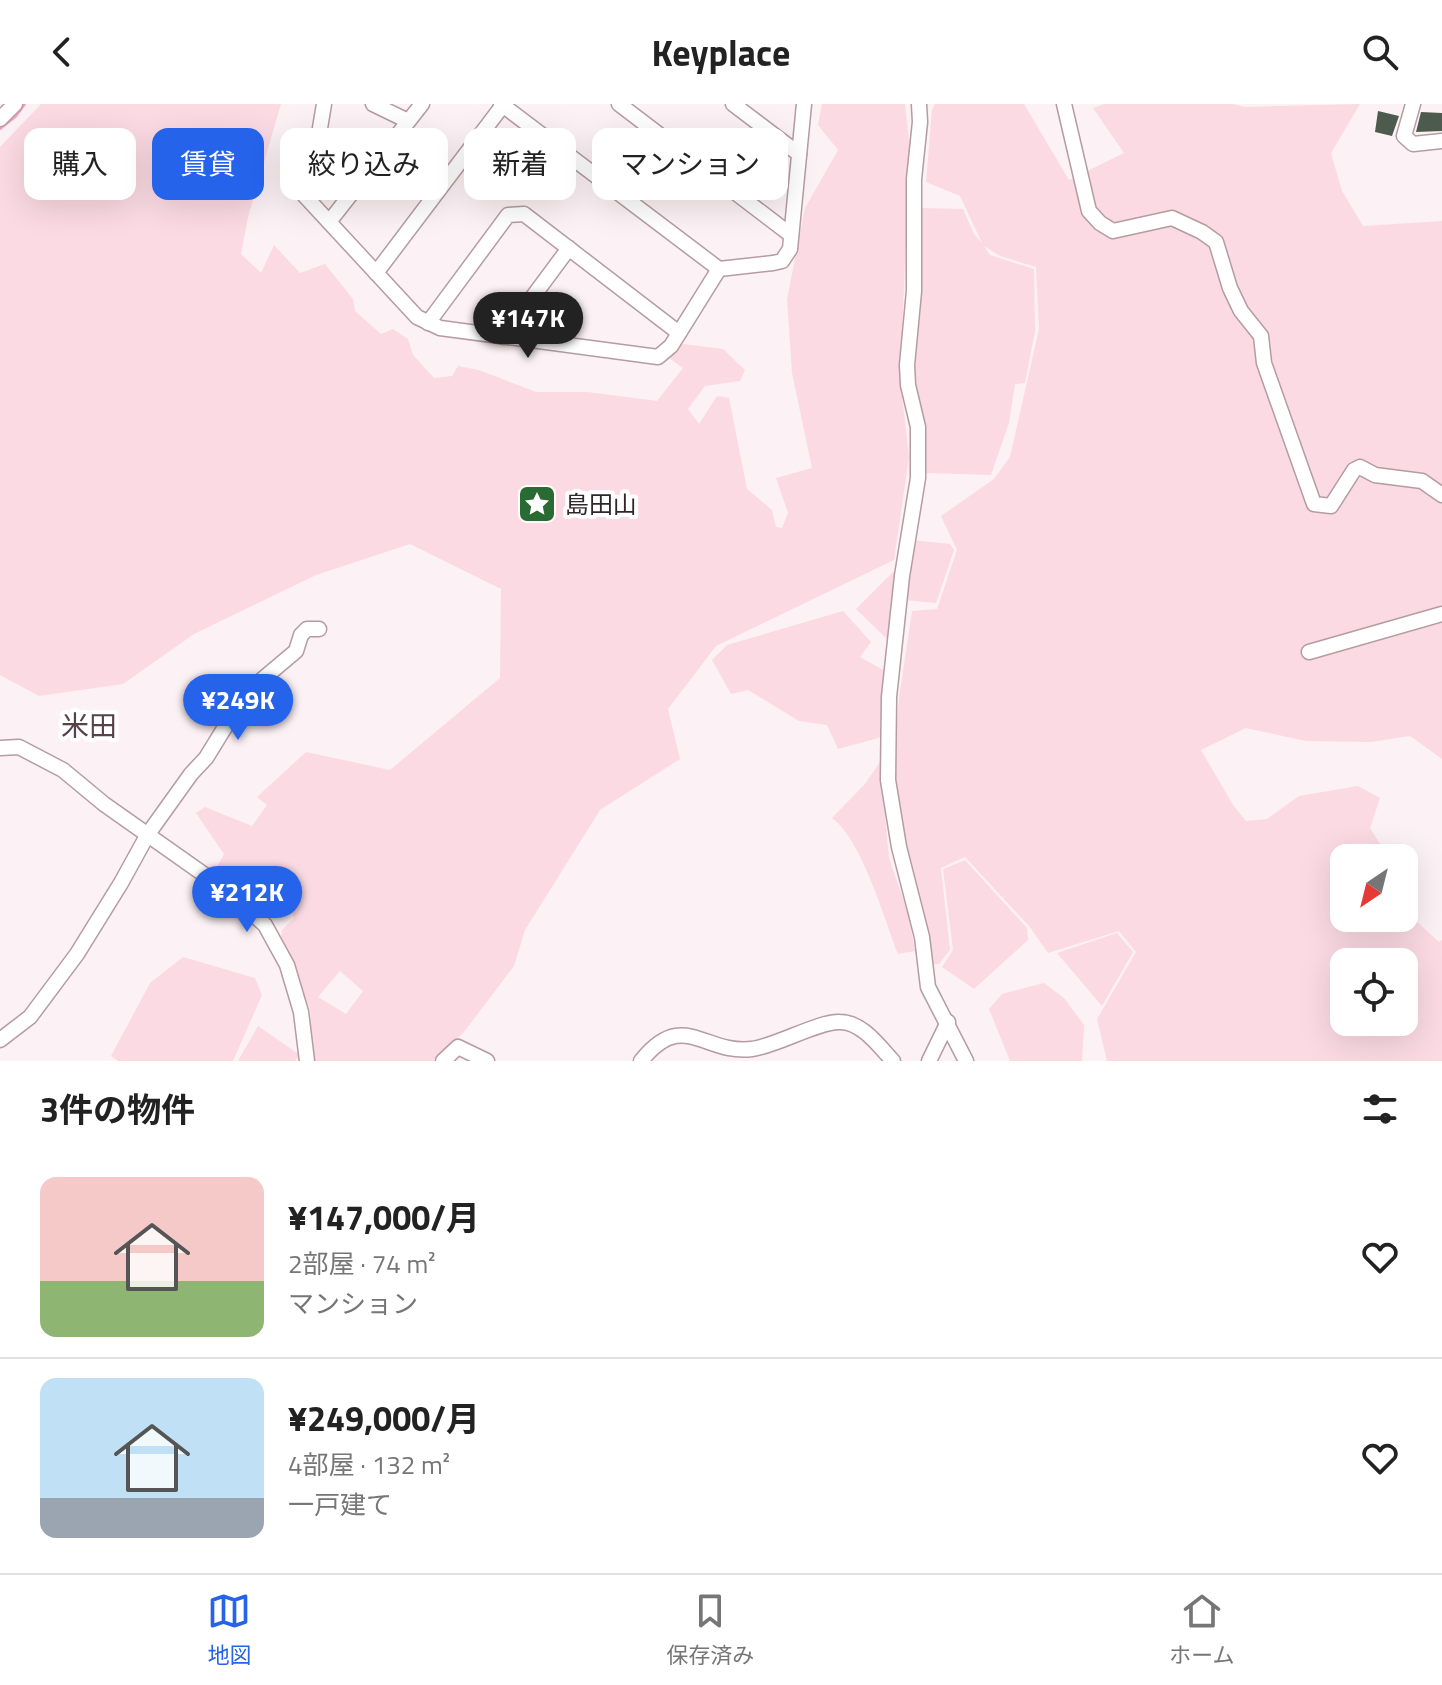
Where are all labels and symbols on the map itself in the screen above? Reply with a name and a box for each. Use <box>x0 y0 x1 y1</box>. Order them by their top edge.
pin: ¥147K <box>472 292 584 360</box>
place icon: 島田山 <box>516 483 558 525</box>
place label: 島田山 <box>565 486 637 522</box>
pin: ¥249K <box>182 674 294 742</box>
district label: 米田 <box>61 704 117 747</box>
north arrow <box>1330 844 1418 932</box>
pin: ¥212K <box>191 866 303 934</box>

